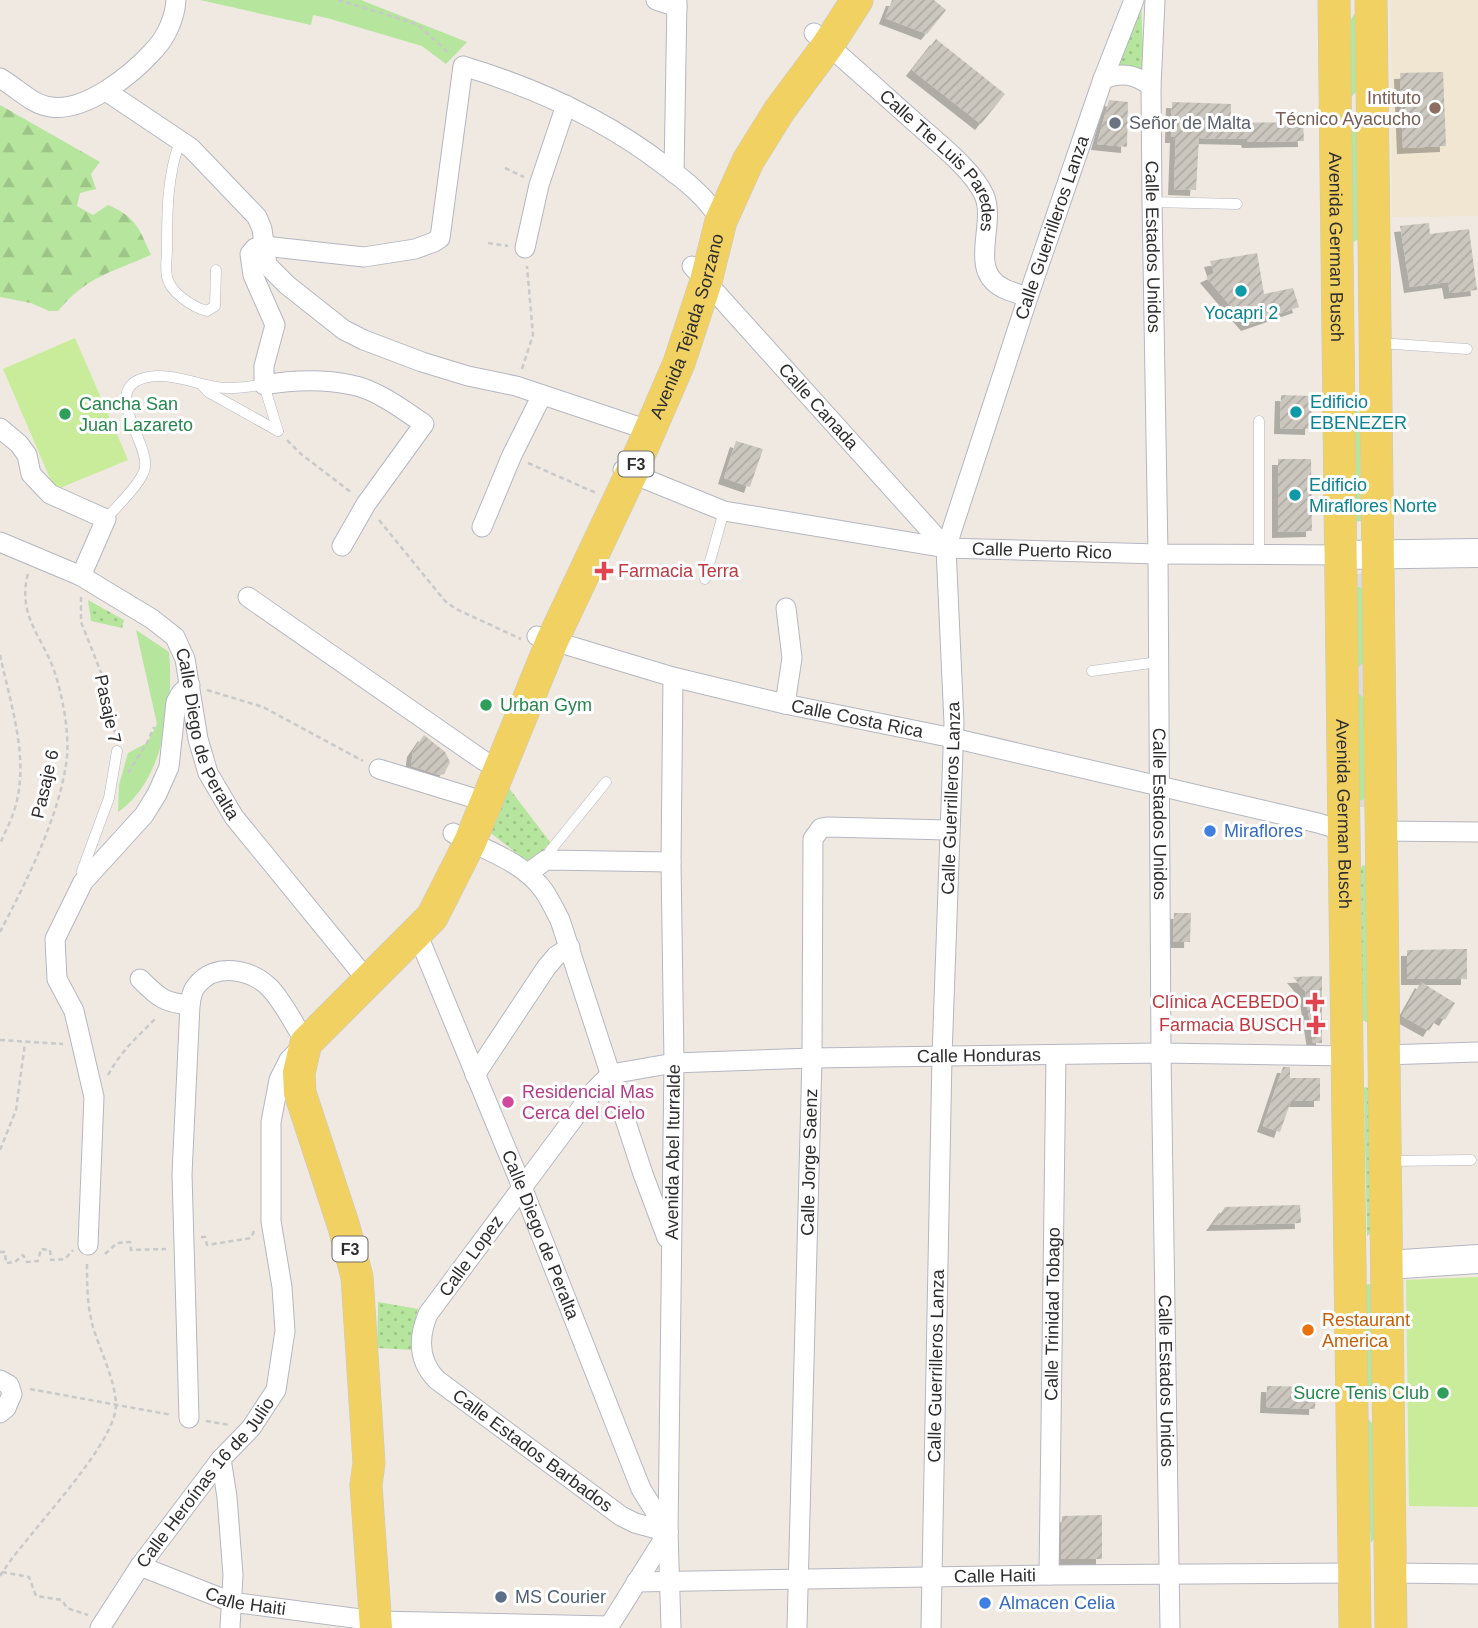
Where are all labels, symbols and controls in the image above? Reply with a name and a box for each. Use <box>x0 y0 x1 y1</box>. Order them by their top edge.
street label: Calle Tte Luis Paredes <box>876 86 998 233</box>
place label: Intituto Técnico Ayacucho <box>1275 88 1421 129</box>
marker: Intituto Técnico Ayacucho <box>1427 100 1443 116</box>
place label: Señor de Malta <box>1129 113 1252 133</box>
marker: Señor de Malta <box>1107 115 1123 131</box>
street label: Calle Guerrilleros Lanza <box>1011 132 1093 322</box>
street label: Avenida German Busch <box>1325 152 1347 342</box>
street label: Calle Estados Unidos <box>1142 161 1164 333</box>
street label: Avenida Tejada Sorzano <box>646 232 727 422</box>
marker: Yocapri 2 <box>1233 283 1249 299</box>
place label: Yocapri 2 <box>1204 303 1278 323</box>
street label: Calle Canada <box>775 359 863 454</box>
place label: Edificio EBENEZER <box>1310 392 1407 433</box>
place label: Cancha San Juan Lazareto <box>79 394 193 435</box>
marker: Edificio EBENEZER <box>1288 404 1304 420</box>
marker: Cancha San Juan Lazareto <box>57 406 73 422</box>
road number: F3 <box>618 452 654 477</box>
place label: Edificio Miraflores Norte <box>1309 475 1437 516</box>
marker: Edificio Miraflores Norte <box>1287 487 1303 503</box>
street label: Calle Puerto Rico <box>972 539 1112 563</box>
place label: Farmacia Terra <box>618 561 740 581</box>
marker: Farmacia Terra <box>596 563 612 579</box>
street label: Calle Diego de Peralta <box>171 645 244 824</box>
street label: Pasaje 7 <box>91 673 125 745</box>
place label: Urban Gym <box>500 695 592 715</box>
street label: Calle Costa Rica <box>790 696 926 742</box>
marker: Urban Gym <box>478 697 494 713</box>
street label: Calle Guerrilleros Lanza <box>938 700 964 895</box>
street label: Avenida German Busch <box>1332 719 1355 909</box>
street label: Calle Estados Unidos <box>1149 728 1170 900</box>
street label: Pasaje 6 <box>27 748 63 820</box>
place label: Miraflores <box>1224 821 1303 841</box>
marker: Miraflores <box>1202 823 1218 839</box>
place label: Clínica ACEBEDO <box>1152 992 1299 1012</box>
marker: Clínica ACEBEDO <box>1305 992 1325 1012</box>
place label: Farmacia BUSCH <box>1159 1015 1302 1035</box>
marker: Farmacia BUSCH <box>1308 1017 1324 1033</box>
street label: Calle Honduras <box>917 1045 1041 1066</box>
street label: Avenida Abel Iturralde <box>662 1064 684 1240</box>
place label: Residencial Mas Cerca del Cielo <box>522 1082 654 1123</box>
street label: Calle Jorge Saenz <box>797 1088 821 1236</box>
marker: Residencial Mas Cerca del Cielo <box>500 1094 516 1110</box>
street label: Calle Diego de Peralta <box>498 1147 583 1323</box>
street label: Calle Lopez <box>435 1212 507 1300</box>
street label: Calle Trinidad Tobago <box>1041 1227 1064 1401</box>
road number: F3 <box>332 1236 368 1261</box>
street label: Calle Guerrilleros Lanza <box>924 1268 948 1463</box>
street label: Calle Estados Unidos <box>1155 1295 1177 1467</box>
place label: Restaurant America <box>1322 1310 1410 1351</box>
marker: Restaurant America <box>1300 1322 1316 1338</box>
place label: Sucre Tenis Club <box>1293 1383 1429 1403</box>
street label: Calle Estados Barbados <box>449 1385 616 1516</box>
marker: Sucre Tenis Club <box>1435 1385 1451 1401</box>
street label: Calle Heroínas 16 de Julio <box>132 1394 278 1572</box>
street label: Calle Haiti <box>954 1565 1036 1587</box>
street label: Calle Haiti <box>202 1583 287 1619</box>
place label: MS Courier <box>515 1587 606 1607</box>
marker: MS Courier <box>493 1589 509 1605</box>
place label: Almacen Celia <box>999 1593 1116 1613</box>
marker: Almacen Celia <box>977 1595 993 1611</box>

